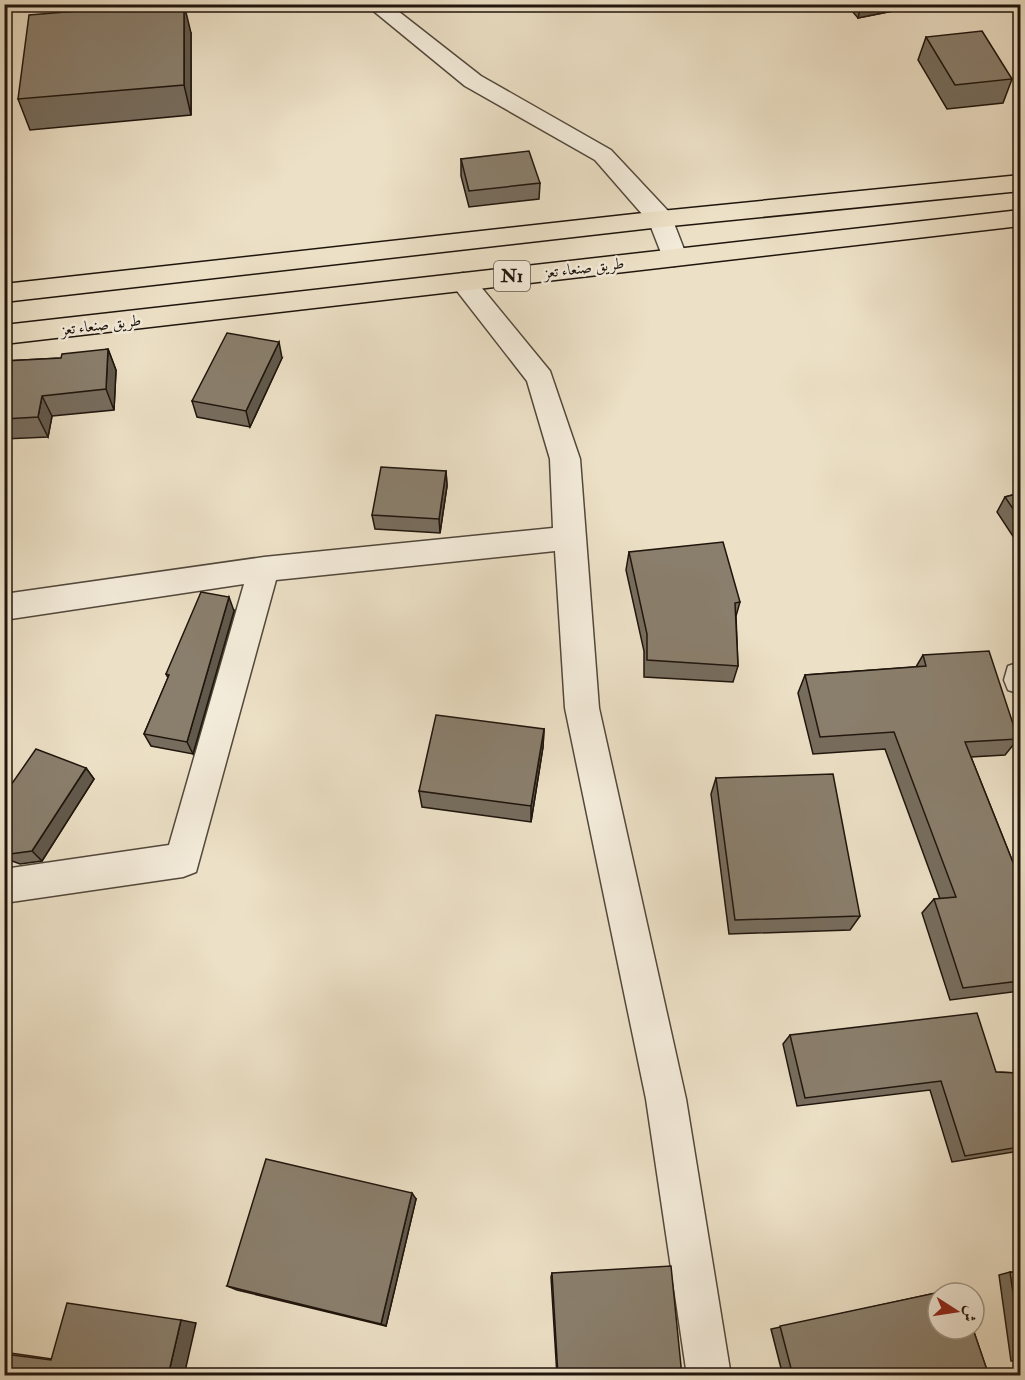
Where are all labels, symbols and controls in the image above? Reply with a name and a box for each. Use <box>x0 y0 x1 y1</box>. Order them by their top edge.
street label: طريق صنعاء تعز <box>541 253 625 283</box>
road number: N1 <box>494 261 530 291</box>
street label: طريق صنعاء تعز <box>58 310 142 340</box>
north arrow <box>926 1281 986 1341</box>
text: ش <box>958 1304 981 1324</box>

